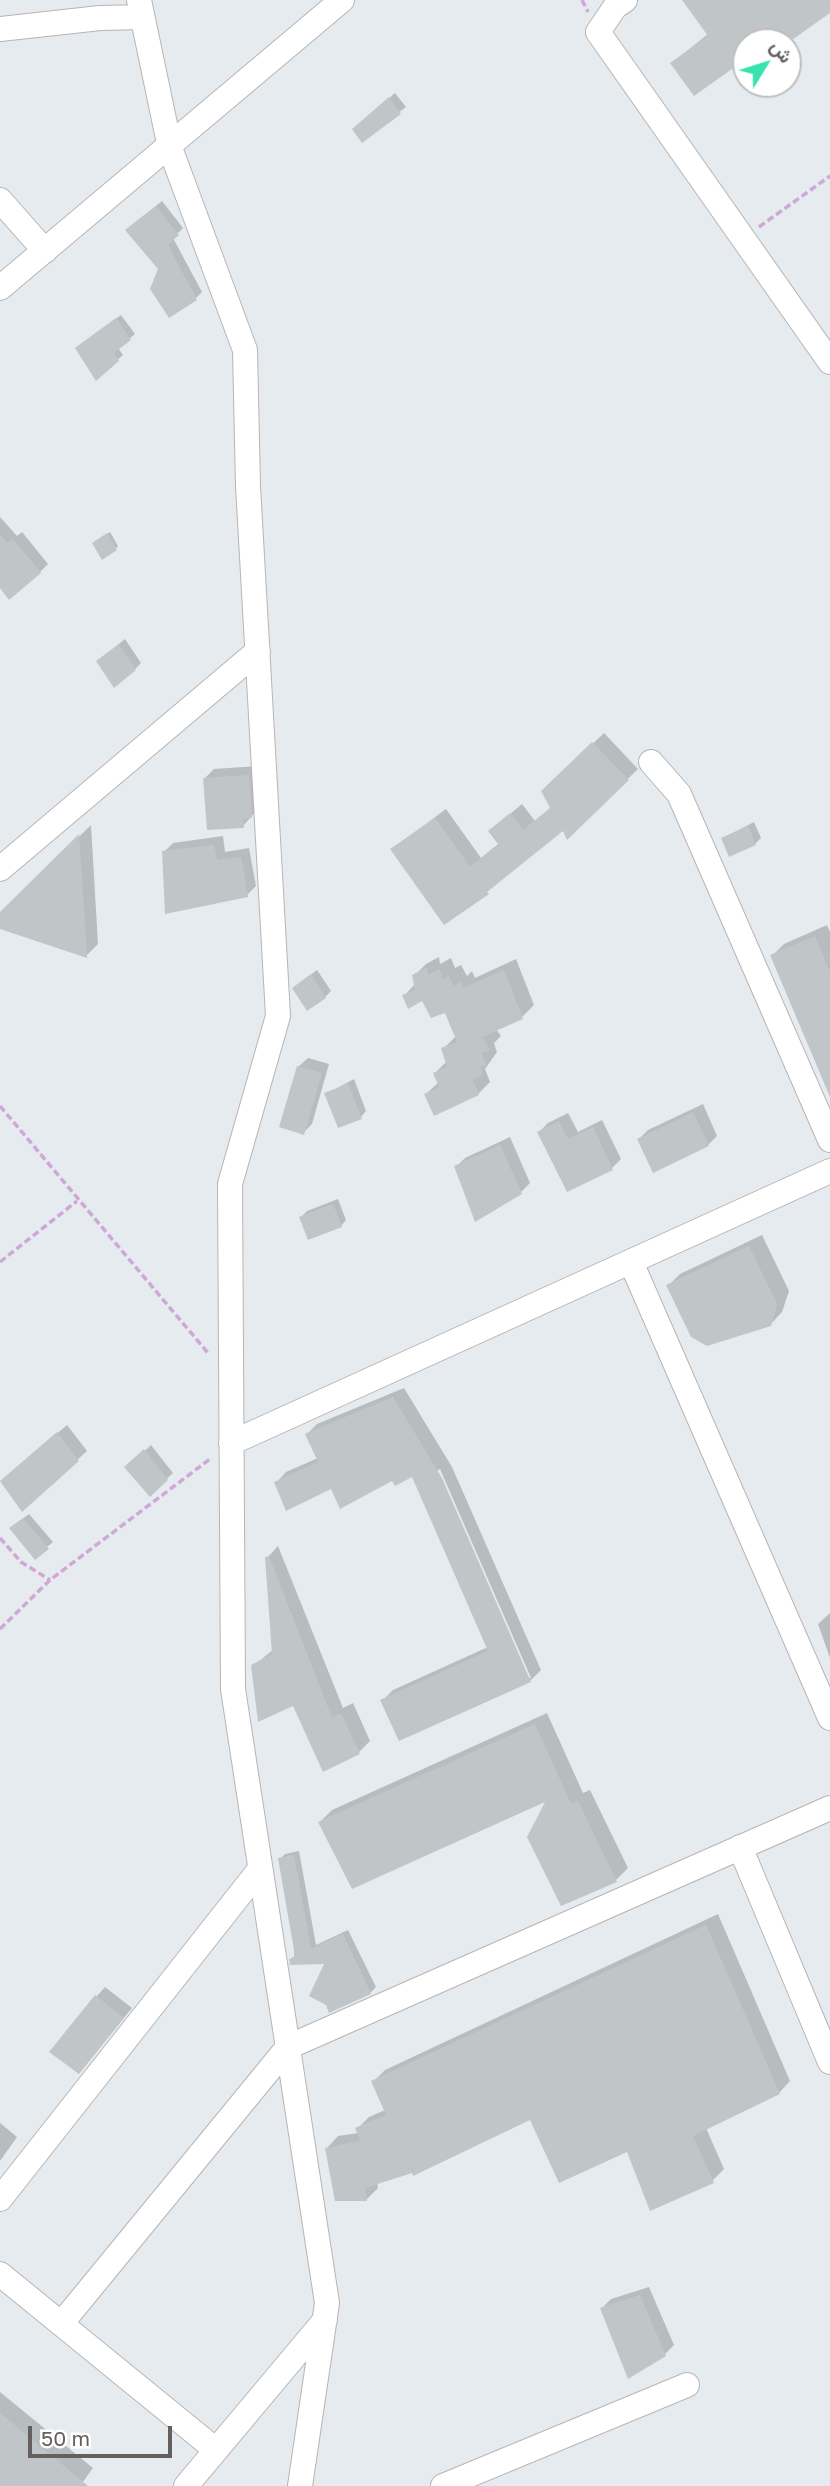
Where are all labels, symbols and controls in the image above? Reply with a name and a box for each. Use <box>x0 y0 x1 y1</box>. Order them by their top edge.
north arrow <box>732 28 802 98</box>
text: ش <box>766 35 798 67</box>
scale bar <box>32 2412 175 2456</box>
text: 50 m <box>41 2425 90 2451</box>

